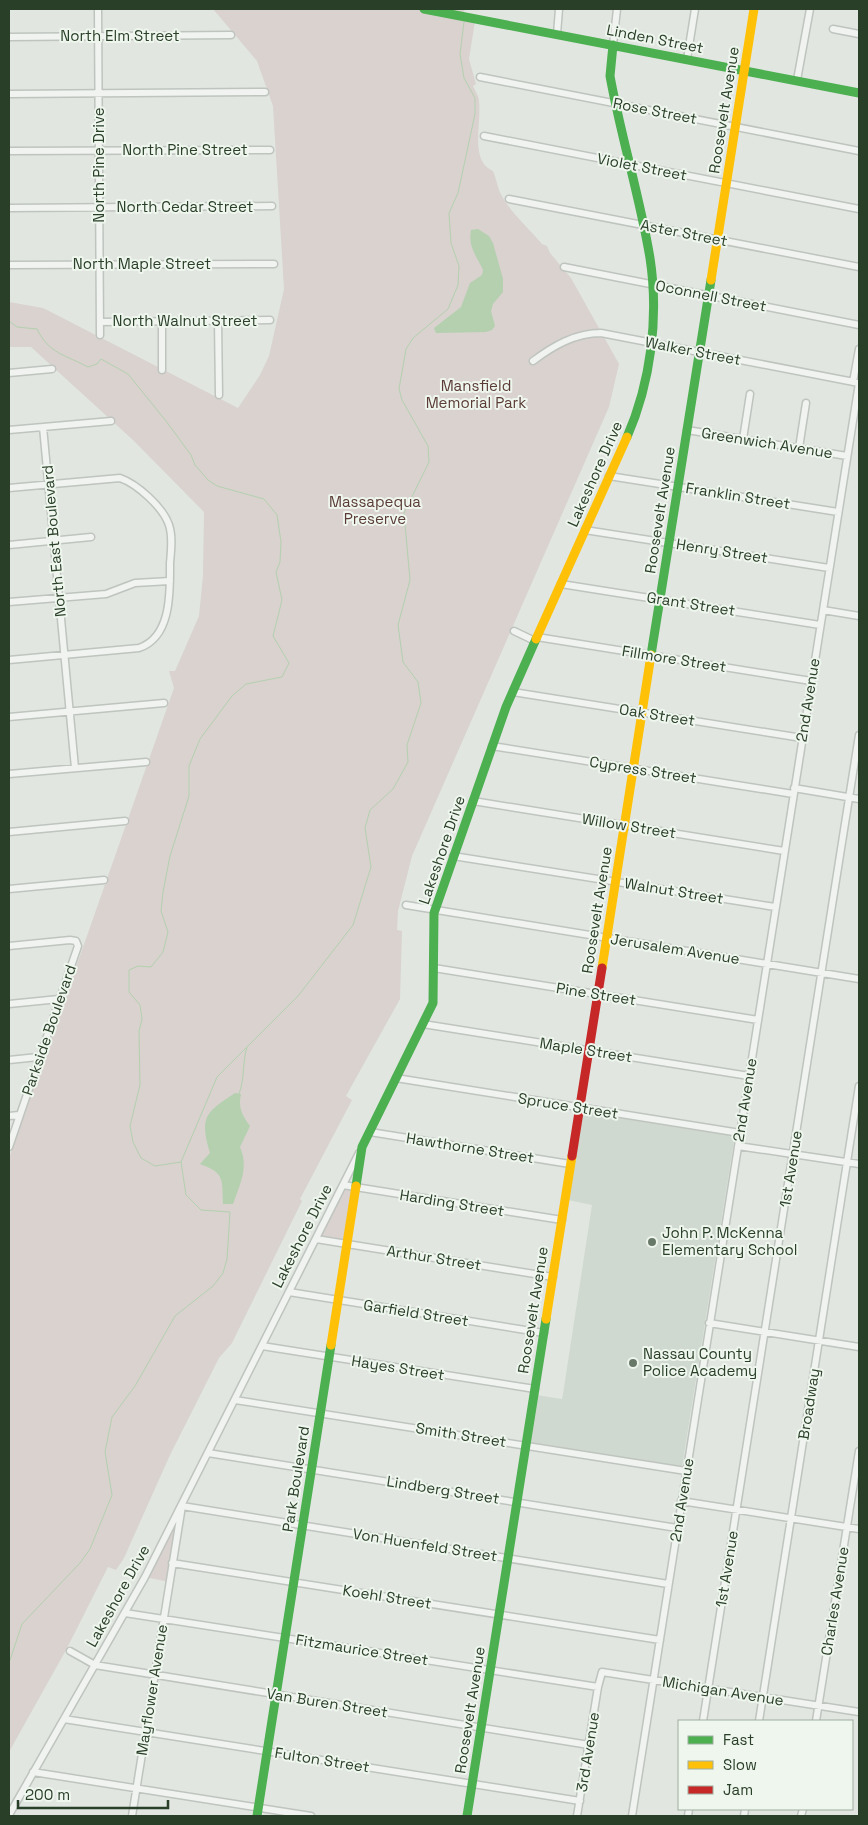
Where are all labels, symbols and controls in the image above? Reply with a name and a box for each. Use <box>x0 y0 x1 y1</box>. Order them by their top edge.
street label: Linden Street <box>605 20 705 57</box>
street label: North Elm Street <box>60 26 180 45</box>
street label: Roosevelt Avenue <box>704 45 743 175</box>
street label: Rose Street <box>611 93 699 128</box>
street label: North Pine Drive <box>89 107 108 223</box>
street label: North Pine Street <box>122 140 248 159</box>
street label: Violet Street <box>596 148 689 185</box>
street label: North Cedar Street <box>117 197 254 216</box>
street label: Aster Street <box>639 215 729 250</box>
street label: North Maple Street <box>73 254 211 273</box>
street label: Oconnell Street <box>654 275 768 316</box>
street label: North Walnut Street <box>113 311 258 330</box>
street label: Walker Street <box>644 332 743 369</box>
park label: Mansfield Memorial Park <box>426 376 526 412</box>
street label: Lakeshore Drive <box>563 418 626 530</box>
street label: Greenwich Avenue <box>700 423 834 462</box>
street label: Roosevelt Avenue <box>640 445 679 575</box>
street label: North East Boulevard <box>37 464 70 618</box>
street label: Franklin Street <box>684 478 792 513</box>
park label: Massapequa Preserve <box>329 492 421 528</box>
street label: Henry Street <box>675 534 769 567</box>
street label: Grant Street <box>645 587 737 620</box>
street label: Fillmore Street <box>621 641 728 676</box>
street label: 2nd Avenue <box>792 657 824 743</box>
street label: Oak Street <box>618 699 696 730</box>
street label: Cypress Street <box>588 752 698 787</box>
street label: Lakeshore Drive <box>414 793 469 907</box>
street label: Willow Street <box>581 809 678 842</box>
street label: Roosevelt Avenue <box>577 845 616 975</box>
street label: Walnut Street <box>623 873 725 908</box>
street label: Jerusalem Avenue <box>609 929 741 968</box>
street label: Parkside Boulevard <box>17 962 80 1098</box>
street label: Pine Street <box>555 978 637 1009</box>
street label: Maple Street <box>538 1033 634 1066</box>
street label: 2nd Avenue <box>729 1057 761 1143</box>
street label: Spruce Street <box>517 1088 620 1123</box>
street label: Hawthorne Street <box>405 1128 535 1167</box>
street label: 1st Avenue <box>775 1129 806 1209</box>
street label: Lakeshore Drive <box>267 1181 336 1291</box>
street label: Harding Street <box>398 1185 506 1220</box>
place label: John P. McKenna Elementary School <box>662 1223 798 1259</box>
marker: John P. McKenna Elementary School <box>646 1236 658 1248</box>
street label: Arthur Street <box>385 1241 483 1274</box>
street label: Roosevelt Avenue <box>513 1245 552 1375</box>
street label: Garfield Street <box>362 1295 470 1330</box>
place label: Nassau County Police Academy <box>643 1344 757 1380</box>
street label: Hayes Street <box>350 1351 446 1384</box>
marker: Nassau County Police Academy <box>627 1357 639 1369</box>
street label: Broadway <box>793 1367 824 1441</box>
street label: Smith Street <box>414 1418 508 1451</box>
street label: Park Boulevard <box>278 1425 313 1533</box>
street label: 2nd Avenue <box>666 1457 698 1543</box>
street label: Lindberg Street <box>385 1471 501 1508</box>
street label: Von Huenfeld Street <box>351 1524 499 1565</box>
street label: 1st Avenue <box>711 1529 742 1609</box>
street label: Lakeshore Drive <box>82 1541 154 1650</box>
street label: Charles Avenue <box>817 1545 853 1657</box>
street label: Koehl Street <box>341 1580 433 1613</box>
street label: Mayflower Avenue <box>132 1623 171 1757</box>
street label: Fitzmaurice Street <box>294 1630 430 1669</box>
street label: Roosevelt Avenue <box>450 1645 489 1775</box>
street label: Michigan Avenue <box>661 1672 785 1709</box>
street label: Van Buren Street <box>265 1684 389 1721</box>
street label: 3rd Avenue <box>572 1710 603 1793</box>
legend <box>678 1720 853 1810</box>
text: Fast <box>723 1730 754 1749</box>
street label: Fulton Street <box>273 1743 371 1776</box>
text: Slow <box>723 1755 757 1774</box>
scale bar <box>18 1778 168 1810</box>
text: Jam <box>723 1780 753 1799</box>
text: 200 m <box>25 1785 70 1804</box>

